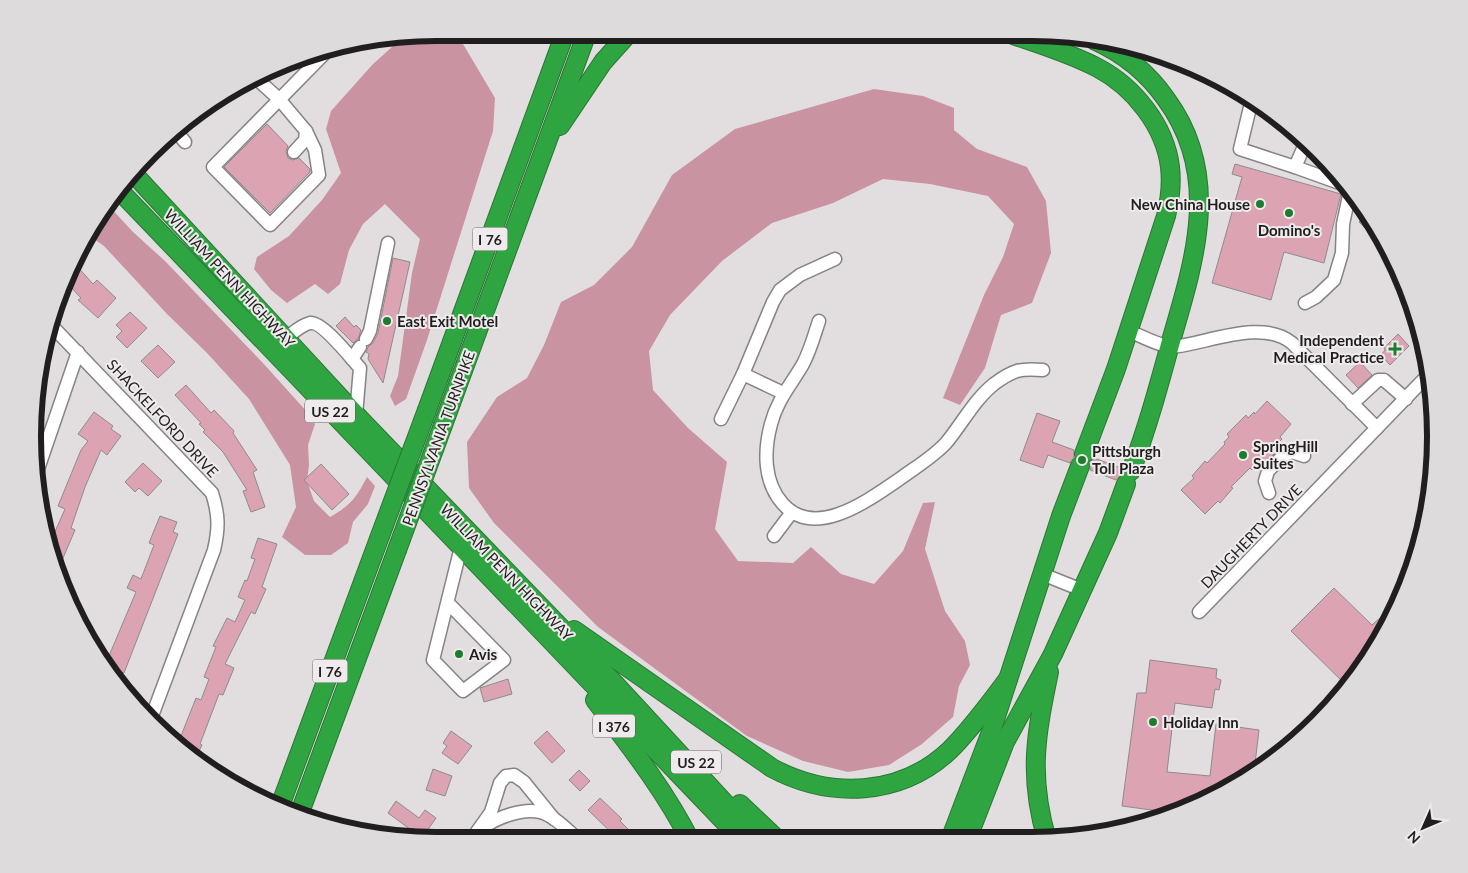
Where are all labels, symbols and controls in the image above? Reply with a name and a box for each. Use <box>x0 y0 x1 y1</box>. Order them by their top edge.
place label: New China House <box>1130 195 1250 213</box>
marker: New China House <box>1254 198 1266 210</box>
street label: WILLIAM PENN HIGHWAY <box>161 205 299 352</box>
marker: Domino's <box>1283 207 1295 219</box>
place label: Domino's <box>1258 221 1321 239</box>
road number: I 76 <box>472 228 508 250</box>
place label: East Exit Motel <box>397 312 498 330</box>
marker: East Exit Motel <box>381 315 393 327</box>
place label: Independent Medical Practice <box>1273 331 1384 366</box>
marker: Independent Medical Practice <box>1388 342 1402 356</box>
street label: PENNSYLVANIA TURNPIKE <box>398 348 478 528</box>
street label: SHACKELFORD DRIVE <box>104 355 222 481</box>
road number: US 22 <box>305 400 355 422</box>
place label: SpringHill Suites <box>1253 437 1318 472</box>
place label: Pittsburgh Toll Plaza <box>1092 442 1161 477</box>
marker: SpringHill Suites <box>1237 449 1249 461</box>
marker: Pittsburgh Toll Plaza <box>1076 454 1088 466</box>
street label: DAUGHERTY DRIVE <box>1197 480 1305 592</box>
street label: WILLIAM PENN HIGHWAY <box>437 500 578 645</box>
place label: Avis <box>468 645 498 663</box>
marker: Avis <box>453 648 465 660</box>
road number: I 76 <box>312 659 348 682</box>
place label: Holiday Inn <box>1163 713 1239 731</box>
road number: I 376 <box>593 714 635 738</box>
marker: Holiday Inn <box>1147 716 1159 728</box>
road number: US 22 <box>671 750 721 774</box>
north arrow <box>1398 803 1448 853</box>
text: N <box>1404 828 1423 847</box>

